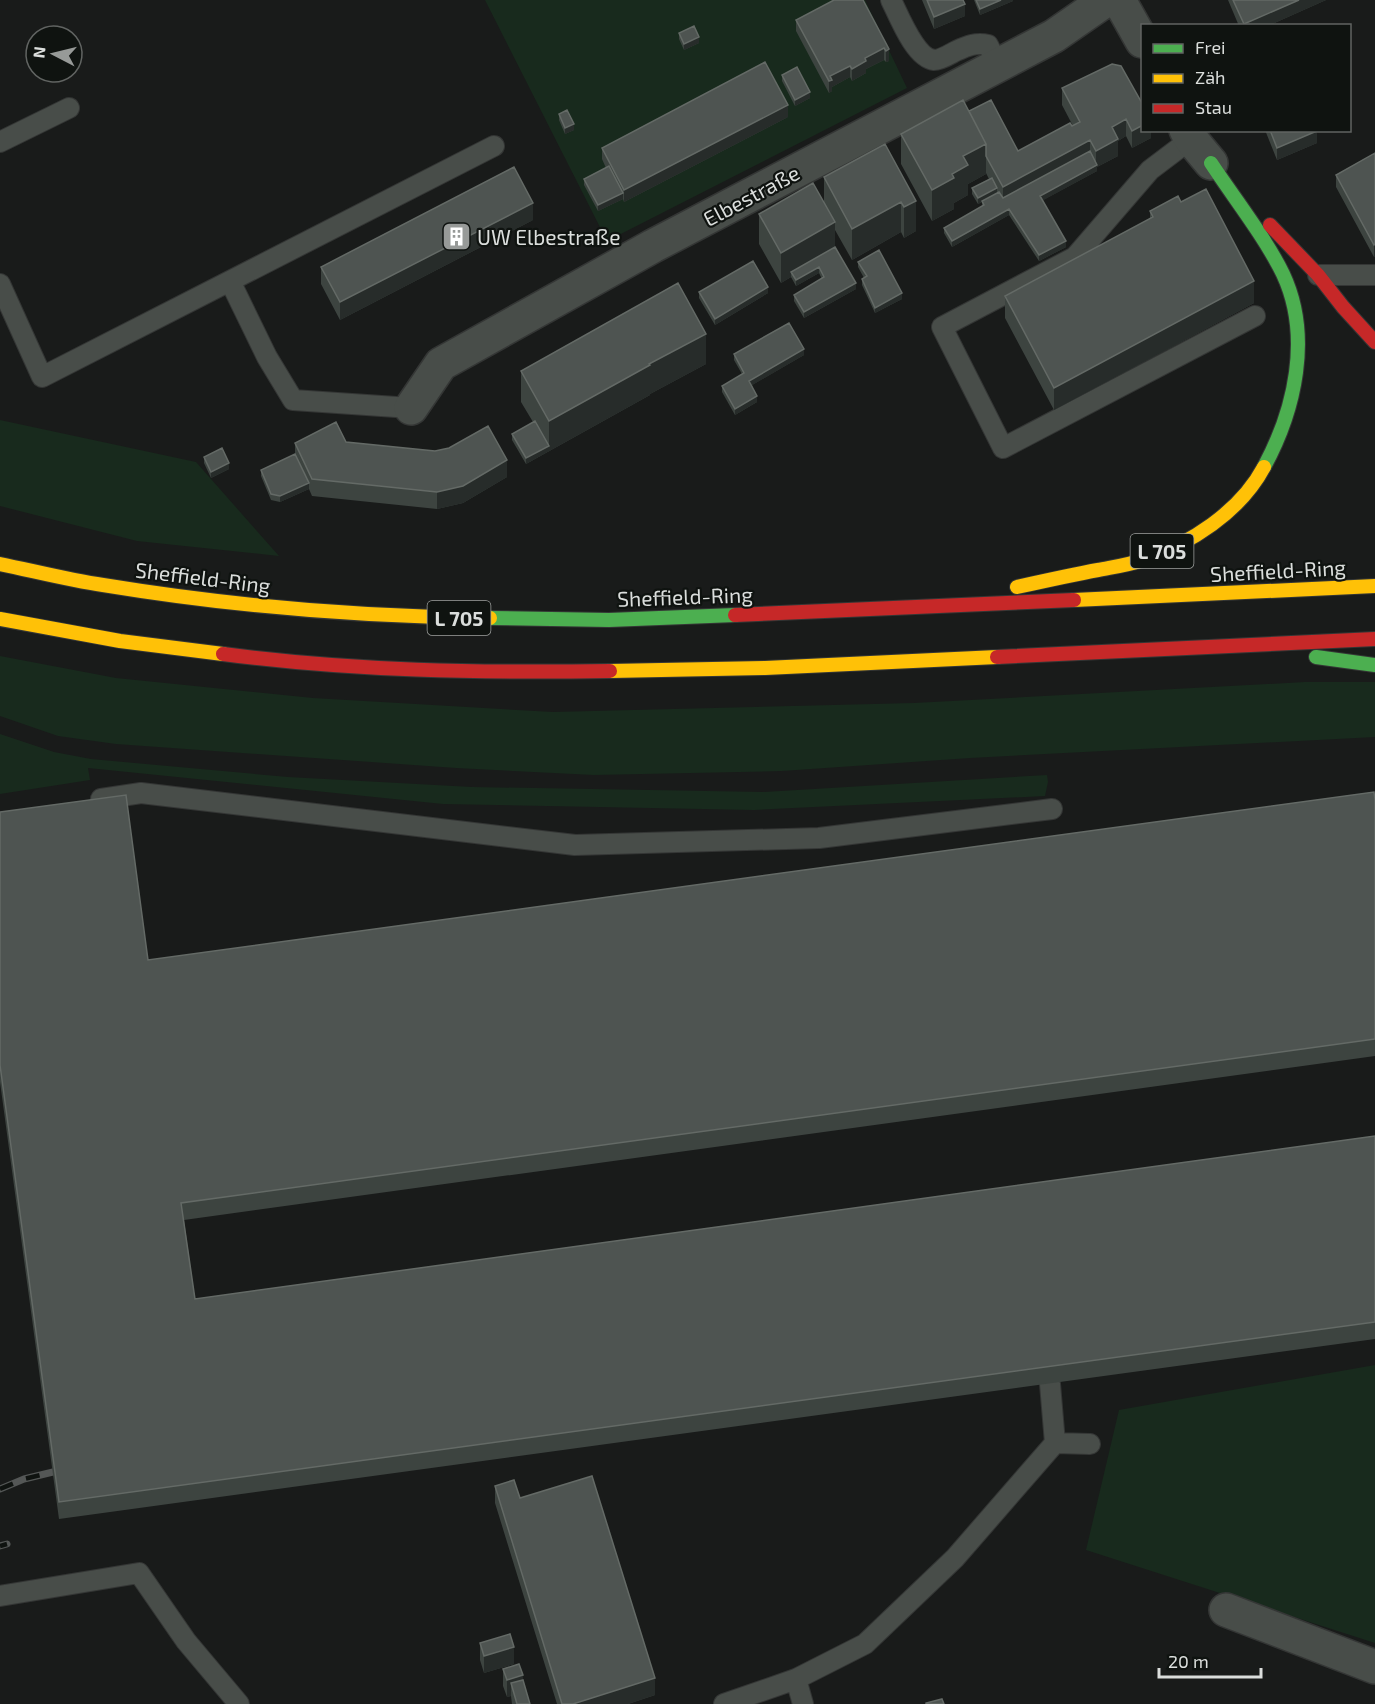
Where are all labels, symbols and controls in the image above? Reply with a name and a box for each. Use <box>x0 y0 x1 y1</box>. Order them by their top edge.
north arrow <box>24 24 84 84</box>
legend <box>1141 24 1351 132</box>
text: Frei <box>1195 36 1226 58</box>
text: N <box>28 45 49 59</box>
text: Zäh <box>1195 66 1226 88</box>
text: Stau <box>1195 96 1232 118</box>
street label: Elbestraße <box>699 159 803 231</box>
building icon: UW Elbestraße <box>440 220 472 252</box>
place label: UW Elbestraße <box>477 224 621 249</box>
road number: L 705 <box>1130 534 1194 568</box>
street label: Sheffield-Ring <box>1210 554 1347 586</box>
street label: Sheffield-Ring <box>134 556 272 598</box>
street label: Sheffield-Ring <box>617 581 754 611</box>
road number: L 705 <box>428 601 490 635</box>
scale bar <box>1159 1641 1261 1679</box>
text: 20 m <box>1168 1650 1209 1672</box>

